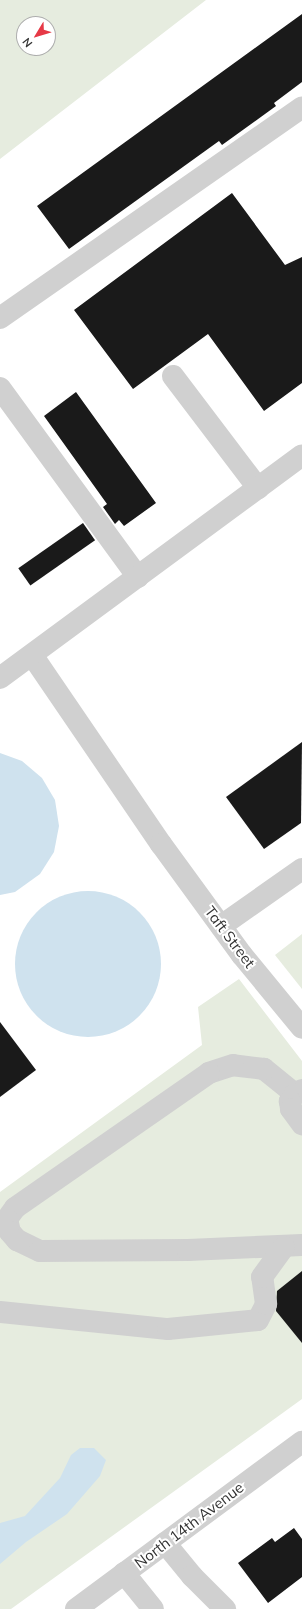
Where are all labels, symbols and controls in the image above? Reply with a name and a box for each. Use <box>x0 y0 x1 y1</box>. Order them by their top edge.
north arrow <box>16 16 56 56</box>
text: N <box>19 35 35 50</box>
street label: Taft Street <box>201 903 259 971</box>
street label: North 14th Avenue <box>131 1478 247 1572</box>

